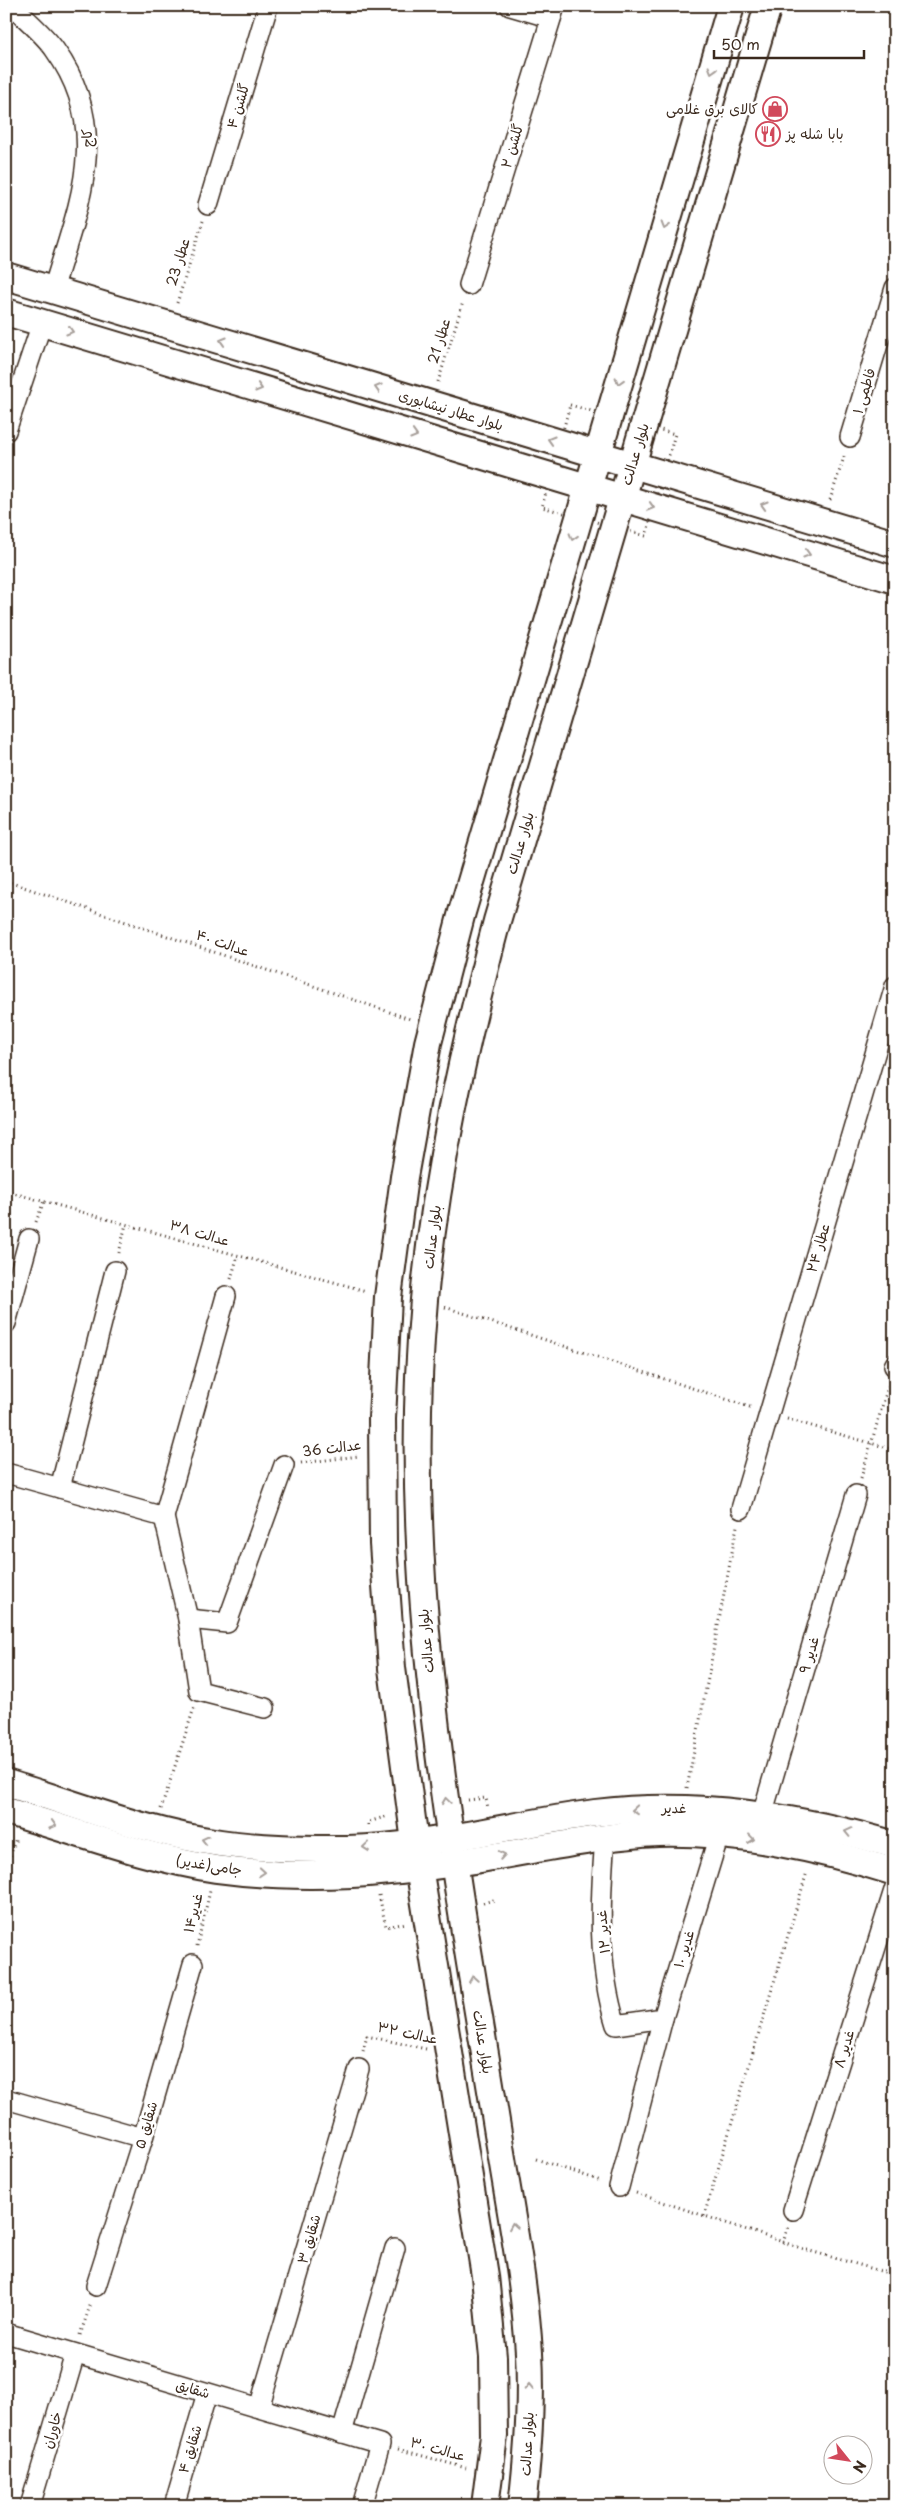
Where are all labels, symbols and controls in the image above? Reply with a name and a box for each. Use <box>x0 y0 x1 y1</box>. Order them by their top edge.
scale bar <box>714 28 864 60</box>
text: 50 m <box>721 32 760 55</box>
one-way arrow <box>707 65 717 73</box>
street label: گلشن ۴ <box>221 81 254 131</box>
shop icon: کالای برق غلامی <box>762 96 788 122</box>
place label: کالای برق غلامی <box>666 98 758 119</box>
street label: گلشن ۲ <box>495 121 528 171</box>
restaurant icon: بابا شله پز <box>755 121 781 147</box>
place label: بابا شله پز <box>785 123 844 144</box>
street label: کاج <box>76 128 97 148</box>
one-way arrow <box>661 221 671 229</box>
street label: عطار 23 <box>160 235 195 289</box>
street label: عطار 21 <box>422 315 455 366</box>
one-way arrow <box>65 326 73 336</box>
one-way arrow <box>219 337 228 347</box>
street label: فاطمی ۱ <box>847 365 880 416</box>
one-way arrow <box>615 377 625 385</box>
one-way arrow <box>254 383 262 393</box>
one-way arrow <box>375 384 383 394</box>
street label: بلوار عطار نیشابوری <box>396 384 506 435</box>
street label: بلوار عدالت <box>615 420 654 488</box>
one-way arrow <box>410 430 418 440</box>
one-way arrow <box>547 436 555 446</box>
one-way arrow <box>761 500 769 510</box>
one-way arrow <box>647 501 655 511</box>
one-way arrow <box>568 532 578 541</box>
one-way arrow <box>802 548 811 558</box>
street label: بلوار عدالت <box>500 809 539 877</box>
street label: عدالت ۴۰ <box>193 924 253 962</box>
street label: بلوار عدالت <box>417 1204 446 1270</box>
street label: عدالت ۳۸ <box>167 1214 233 1251</box>
street label: عطار ۲۴ <box>800 1221 835 1275</box>
street label: عدالت 36 <box>301 1433 363 1462</box>
street label: بلوار عدالت <box>412 1608 439 1674</box>
street label: غدیر ۹ <box>793 1634 824 1676</box>
one-way arrow <box>441 1797 452 1805</box>
street label: غدیر <box>661 1797 686 1818</box>
one-way arrow <box>631 1804 639 1815</box>
one-way arrow <box>48 1819 57 1829</box>
one-way arrow <box>843 1827 852 1838</box>
one-way arrow <box>747 1833 755 1844</box>
one-way arrow <box>200 1835 209 1846</box>
one-way arrow <box>362 1841 370 1852</box>
street label: جامی(غدیر) <box>174 1849 244 1880</box>
one-way arrow <box>498 1851 507 1861</box>
one-way arrow <box>258 1867 266 1878</box>
street label: غدیر۱۴ <box>177 1891 208 1935</box>
street label: غدیر ۱۲ <box>590 1909 615 1955</box>
street label: غدیر ۱۰ <box>668 1927 699 1970</box>
one-way arrow <box>469 1975 479 1984</box>
street label: بلوار عدالت <box>468 2009 499 2075</box>
street label: عدالت ۳۲ <box>376 2016 440 2049</box>
street label: غدیر ۸ <box>828 2027 859 2071</box>
street label: شقایق ۵ <box>129 2099 162 2151</box>
street label: شقایق ۳ <box>291 2212 326 2266</box>
one-way arrow <box>509 2222 519 2230</box>
street label: شقایق <box>174 2374 213 2403</box>
one-way arrow <box>524 2383 535 2391</box>
street label: خاوران <box>36 2409 67 2451</box>
street label: بلوار عدالت <box>514 2411 539 2477</box>
street label: شقایق ۴ <box>172 2422 207 2476</box>
street label: عدالت ۳۰ <box>408 2431 468 2466</box>
north arrow <box>824 2434 874 2484</box>
text: N <box>848 2457 872 2477</box>

